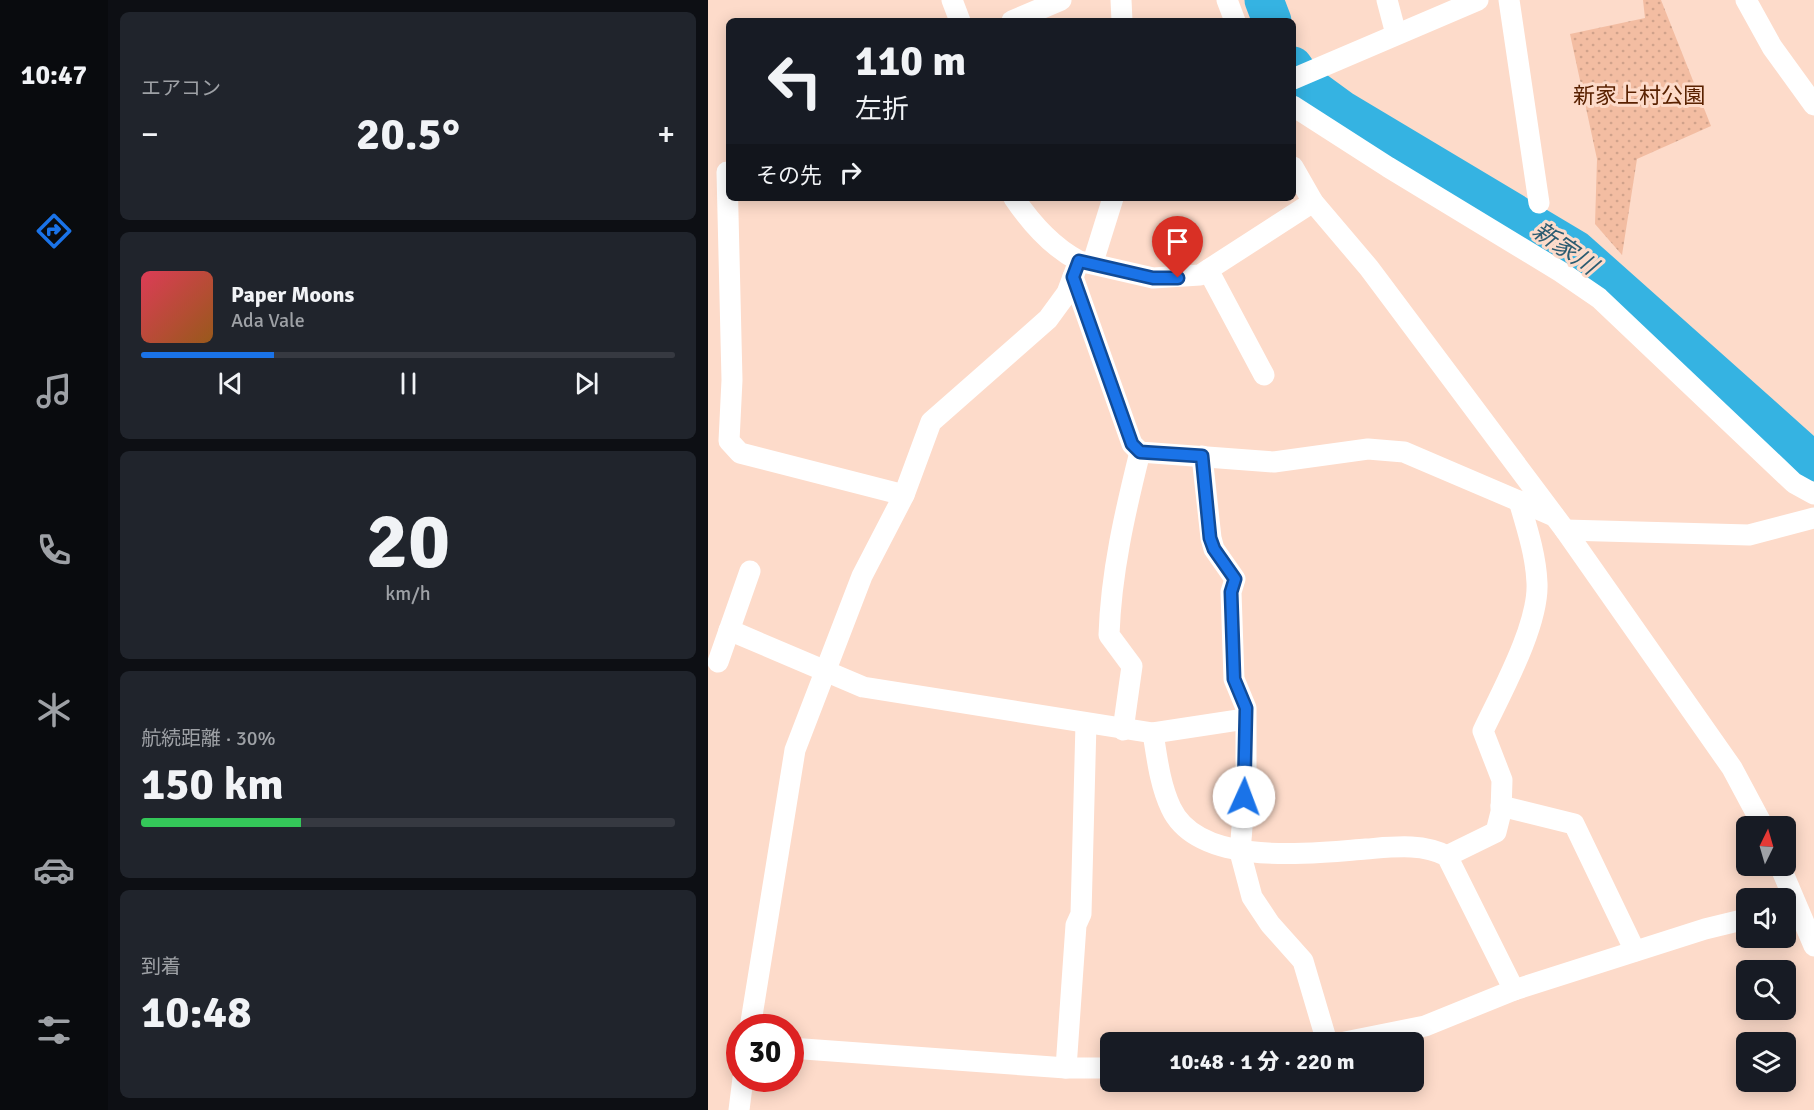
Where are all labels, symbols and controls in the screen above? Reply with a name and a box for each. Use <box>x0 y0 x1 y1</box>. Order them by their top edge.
text: 110 m <box>855 36 966 87</box>
icon: left <box>756 42 834 120</box>
text: 10:47 <box>21 59 87 92</box>
text: エアコン <box>141 76 221 101</box>
park label: 新家上村公園 <box>1573 82 1705 109</box>
text: 左折 <box>855 93 909 126</box>
text: 20.5° <box>356 107 460 162</box>
text: − <box>141 114 159 155</box>
text: + <box>657 114 675 155</box>
icon: right <box>834 156 867 189</box>
text: その先 <box>756 162 822 189</box>
icon: directions <box>33 210 75 252</box>
water label: 新家川 <box>1527 215 1606 283</box>
pin <box>1152 216 1203 278</box>
icon: arrive <box>1161 225 1194 258</box>
text: Paper Moons <box>231 281 354 308</box>
text: Ada Vale <box>231 308 305 333</box>
icon: previous <box>214 367 247 400</box>
icon: pause <box>392 367 425 400</box>
icon: next <box>570 367 603 400</box>
icon: music <box>33 370 75 412</box>
text: 20 <box>366 494 450 590</box>
icon: phone <box>33 529 75 571</box>
text: km/h <box>385 581 431 606</box>
icon: climate <box>33 689 75 731</box>
text: 航続距離 · 30% <box>141 726 276 751</box>
text: 150 km <box>141 757 284 812</box>
position arrow <box>1212 765 1276 829</box>
north arrow <box>1736 816 1796 876</box>
map controls <box>1736 816 1796 1092</box>
icon: car <box>33 849 75 891</box>
button: sound <box>1736 888 1796 948</box>
text: 到着 <box>141 954 181 979</box>
button: search <box>1736 960 1796 1020</box>
text: 10:48 <box>141 985 251 1040</box>
icon: filters <box>33 1009 75 1051</box>
speed limit sign: 30 <box>726 1014 804 1092</box>
button: layers <box>1736 1032 1796 1092</box>
text: 10:48 · 1 分 · 220 m <box>1170 1048 1354 1075</box>

